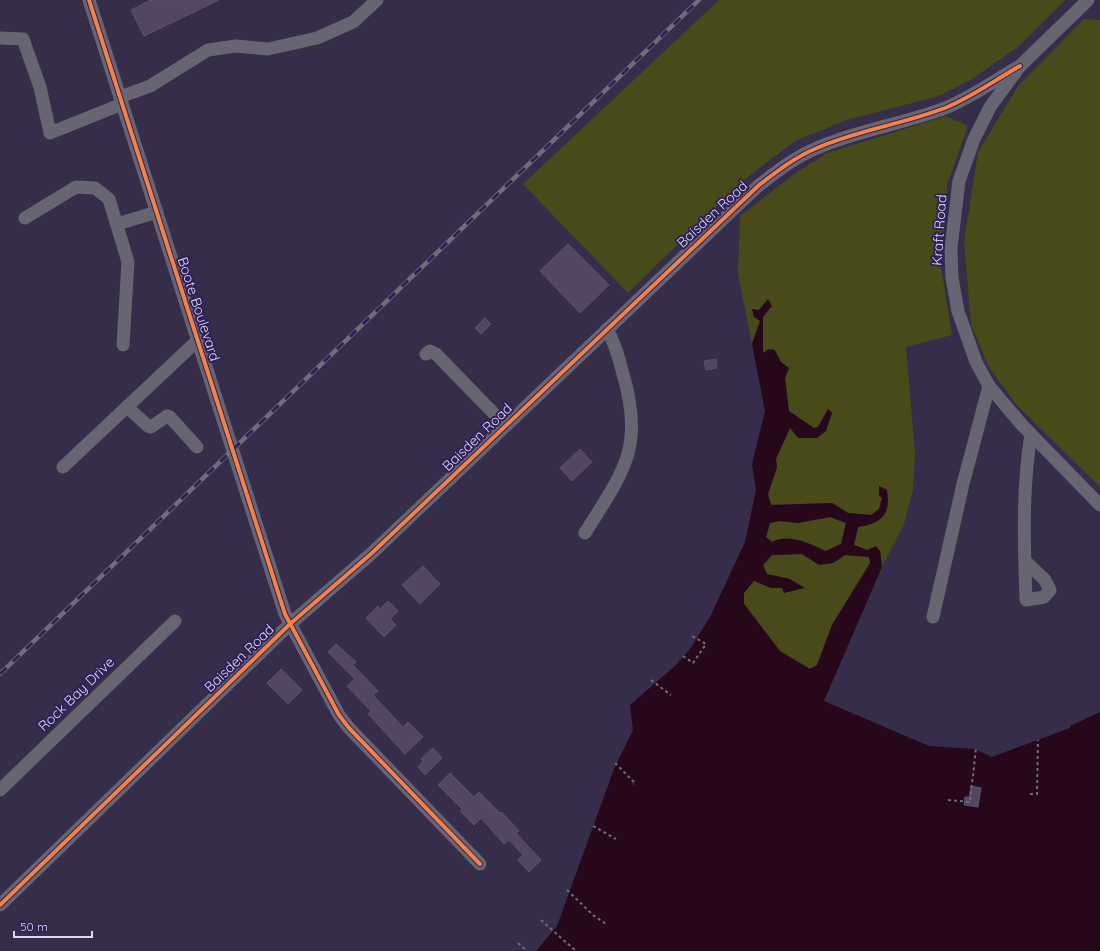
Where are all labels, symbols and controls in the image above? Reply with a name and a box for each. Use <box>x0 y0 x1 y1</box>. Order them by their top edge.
street label: Baisden Road <box>673 177 751 251</box>
street label: Kraft Road <box>928 194 950 266</box>
street label: Boote Boulevard <box>174 255 224 363</box>
street label: Baisden Road <box>438 399 516 475</box>
street label: Baisden Road <box>200 620 278 696</box>
street label: Rock Bay Drive <box>34 653 118 735</box>
scale bar <box>14 913 92 939</box>
text: 50 m <box>20 919 48 934</box>

